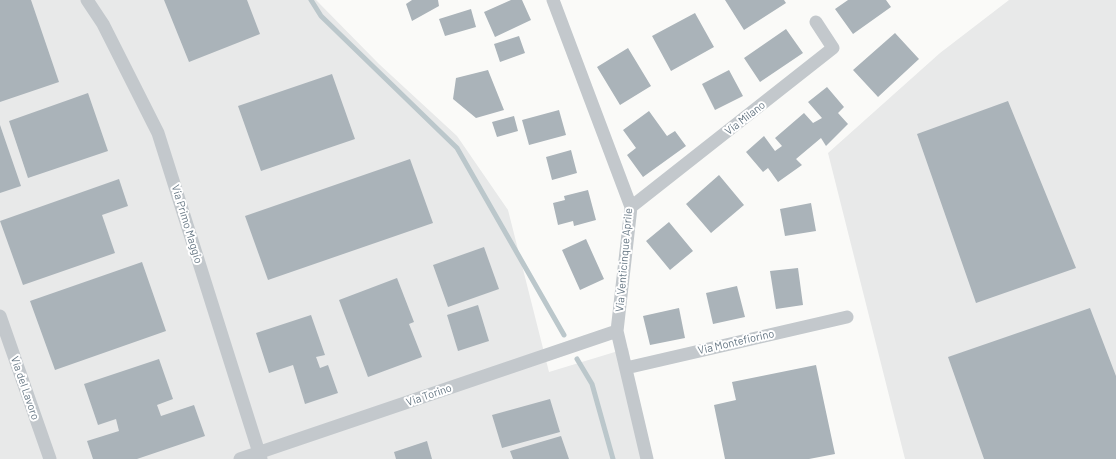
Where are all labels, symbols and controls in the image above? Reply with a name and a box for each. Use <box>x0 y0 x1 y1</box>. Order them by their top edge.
street label: Via Milano <box>722 98 768 138</box>
street label: Via Primo Maggio <box>169 183 205 265</box>
street label: Via Venticinque Aprile <box>613 208 635 312</box>
street label: Via Montefiorino <box>697 327 775 357</box>
street label: Via del Lavoro <box>8 354 42 422</box>
street label: Via Torino <box>405 381 453 409</box>

